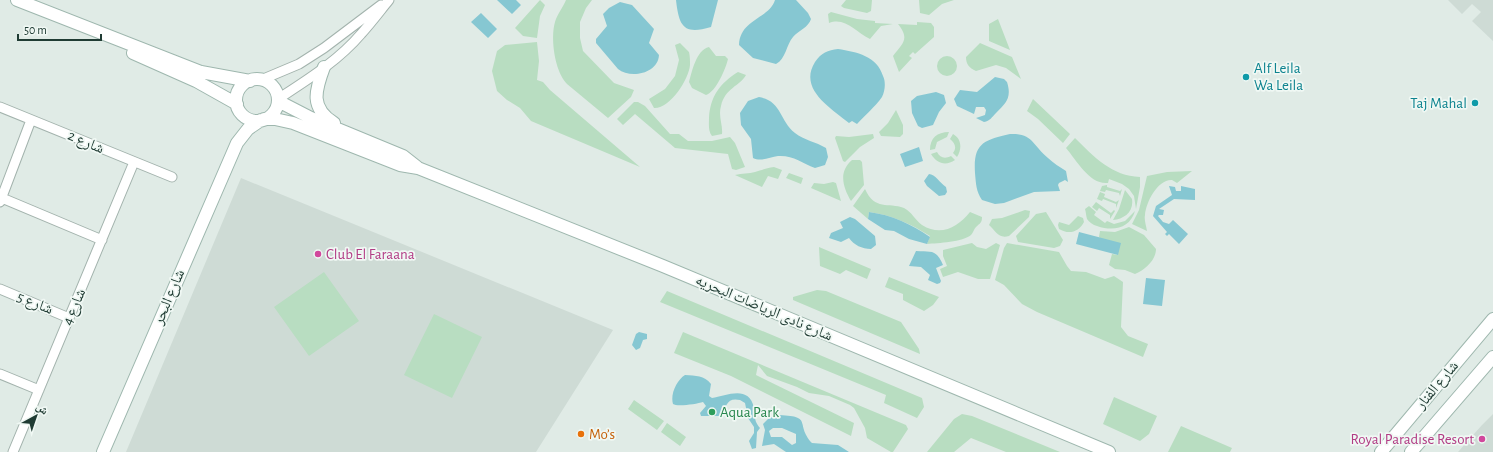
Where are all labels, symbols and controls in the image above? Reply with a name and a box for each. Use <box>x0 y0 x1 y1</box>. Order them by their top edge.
scale bar <box>18 16 101 42</box>
text: 50 m <box>24 24 47 36</box>
place label: Alf Leila Wa Leila <box>1254 61 1303 93</box>
marker: Alf Leila Wa Leila <box>1241 72 1251 82</box>
place label: Taj Mahal <box>1410 96 1467 111</box>
marker: Taj Mahal <box>1470 98 1480 108</box>
street label: شارع 2 <box>65 128 106 158</box>
place label: Club El Faraana <box>326 247 415 262</box>
marker: Club El Faraana <box>313 249 323 259</box>
street label: شارع البحر <box>150 267 189 328</box>
street label: شارع نادى الرياضات البحريه <box>692 272 835 346</box>
street label: شارع 4 <box>60 286 90 328</box>
street label: شارع 5 <box>14 289 55 319</box>
street label: شارع الفنار <box>1412 358 1463 414</box>
north arrow <box>16 396 56 436</box>
text: ش <box>33 401 50 418</box>
place label: Aqua Park <box>720 405 779 420</box>
marker: Aqua Park <box>707 407 717 417</box>
place label: Mo’s <box>589 427 615 442</box>
marker: Mo’s <box>576 429 586 439</box>
place label: Royal Paradise Resort <box>1351 432 1474 447</box>
marker: Royal Paradise Resort <box>1477 434 1487 444</box>

